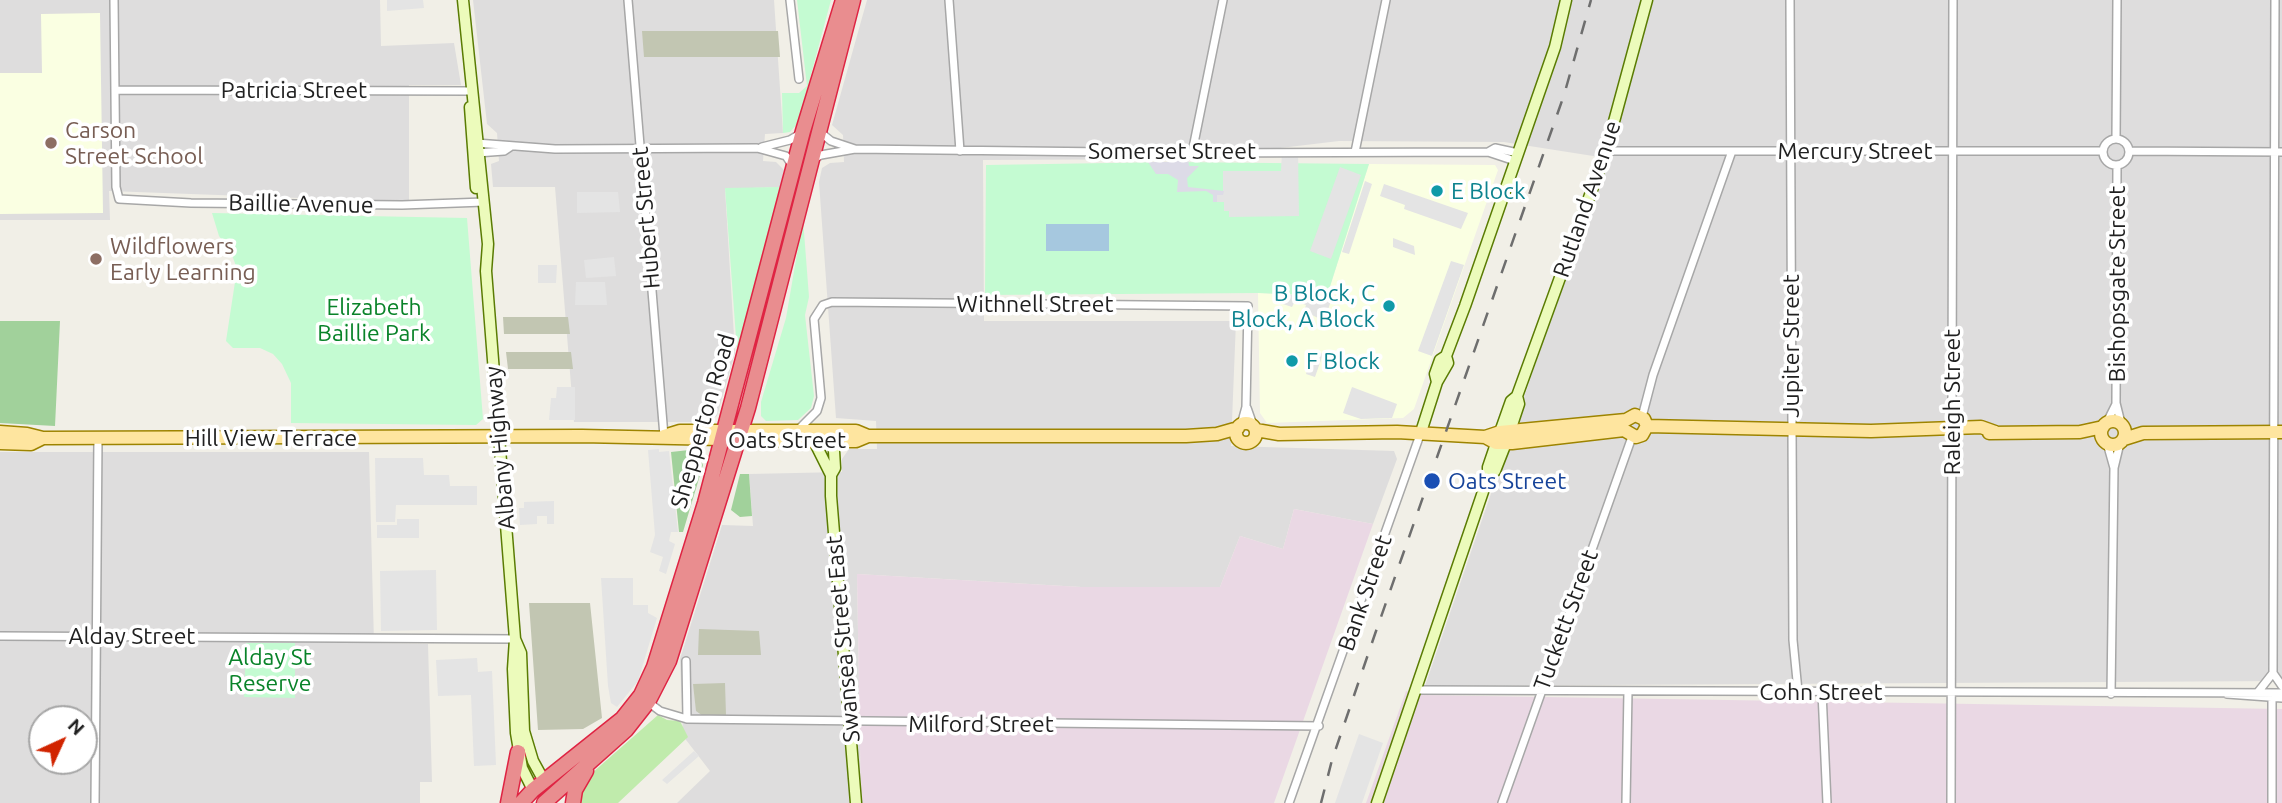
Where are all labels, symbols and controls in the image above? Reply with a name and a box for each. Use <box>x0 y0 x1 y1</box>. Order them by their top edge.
street label: Patricia Street <box>221 76 367 104</box>
place label: Carson Street School <box>65 116 203 170</box>
street label: Rutland Avenue <box>1547 117 1627 281</box>
marker: Carson Street School <box>43 135 59 151</box>
street label: Somerset Street <box>1088 137 1256 165</box>
street label: Mercury Street <box>1778 137 1932 165</box>
street label: Hubert Street <box>626 146 666 290</box>
place label: E Block <box>1451 177 1526 205</box>
marker: E Block <box>1429 183 1445 199</box>
street label: Bishopsgate Street <box>2103 186 2131 382</box>
street label: Baillie Avenue <box>228 189 374 219</box>
place label: Wildflowers Early Learning <box>110 232 256 286</box>
marker: Wildflowers Early Learning <box>88 251 104 267</box>
street label: Jupiter Street <box>1777 274 1805 418</box>
place label: B Block, C Block, A Block <box>1231 279 1375 333</box>
street label: Withnell Street <box>957 290 1113 318</box>
park label: Elizabeth Baillie Park <box>317 293 431 347</box>
marker: B Block, C Block, A Block <box>1381 298 1397 314</box>
street label: Raleigh Street <box>1938 329 1966 475</box>
street label: Shepperton Road <box>665 331 741 511</box>
place label: F Block <box>1306 347 1380 375</box>
marker: F Block <box>1284 353 1300 369</box>
street label: Albany Highway <box>479 365 521 531</box>
street label: Hill View Terrace <box>185 424 357 452</box>
street label: Oats Street <box>728 426 846 454</box>
place label: Oats Street <box>1448 467 1566 495</box>
marker: Oats Street <box>1422 471 1442 491</box>
street label: Bank Street <box>1332 531 1398 655</box>
street label: Swansea Street East <box>820 534 866 744</box>
street label: Tuckett Street <box>1528 546 1604 694</box>
street label: Alday Street <box>69 622 195 650</box>
park label: Alday St Reserve <box>228 643 312 697</box>
street label: Cohn Street <box>1759 678 1883 706</box>
north arrow <box>28 705 98 775</box>
street label: Milford Street <box>908 710 1054 738</box>
text: N <box>64 714 89 739</box>

